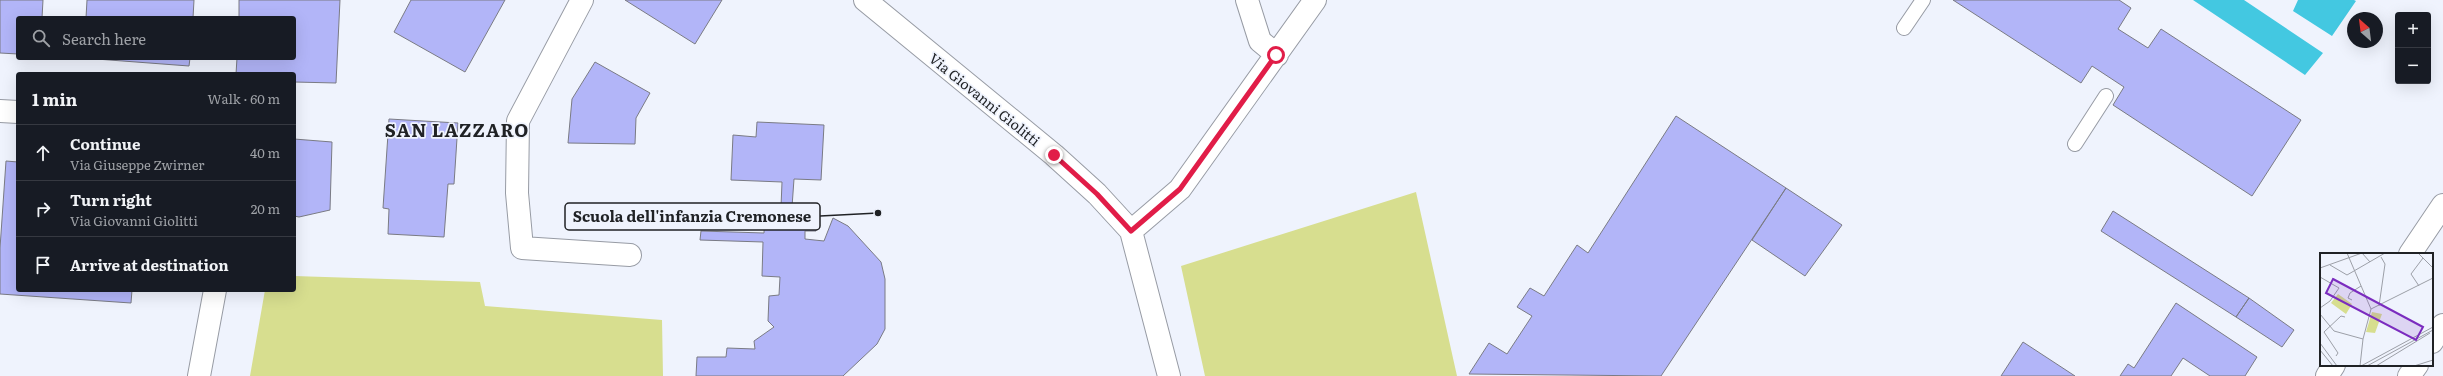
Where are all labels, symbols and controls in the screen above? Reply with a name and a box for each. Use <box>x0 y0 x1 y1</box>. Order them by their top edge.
north arrow <box>2347 12 2383 48</box>
map controls <box>2395 12 2431 84</box>
button: + <box>2395 12 2431 48</box>
search box <box>16 16 296 60</box>
icon: search <box>30 27 52 49</box>
text: Search here <box>62 27 146 50</box>
route start <box>1267 46 1285 64</box>
street label: Via Giovanni Giolitti <box>925 48 1045 150</box>
button: − <box>2395 48 2431 84</box>
text: 1 min <box>32 86 77 111</box>
text: Walk · 60 m <box>207 89 280 108</box>
district label: SAN LAZZARO <box>385 116 529 143</box>
text: Continue <box>70 132 140 155</box>
icon: ahead <box>32 142 54 164</box>
text: 40 m <box>250 143 280 162</box>
route end <box>1045 146 1063 164</box>
text: Via Giuseppe Zwirner <box>70 155 204 174</box>
text: Turn right <box>70 188 152 211</box>
icon: right <box>32 198 54 220</box>
text: 20 m <box>251 199 280 218</box>
callout: Scuola dell'infanzia Cremonese <box>565 203 820 230</box>
text: Scuola dell'infanzia Cremonese <box>573 204 812 227</box>
text: Via Giovanni Giolitti <box>70 211 198 230</box>
text: Arrive at destination <box>70 253 229 276</box>
inset map <box>2320 253 2433 366</box>
icon: arrive <box>32 254 54 276</box>

